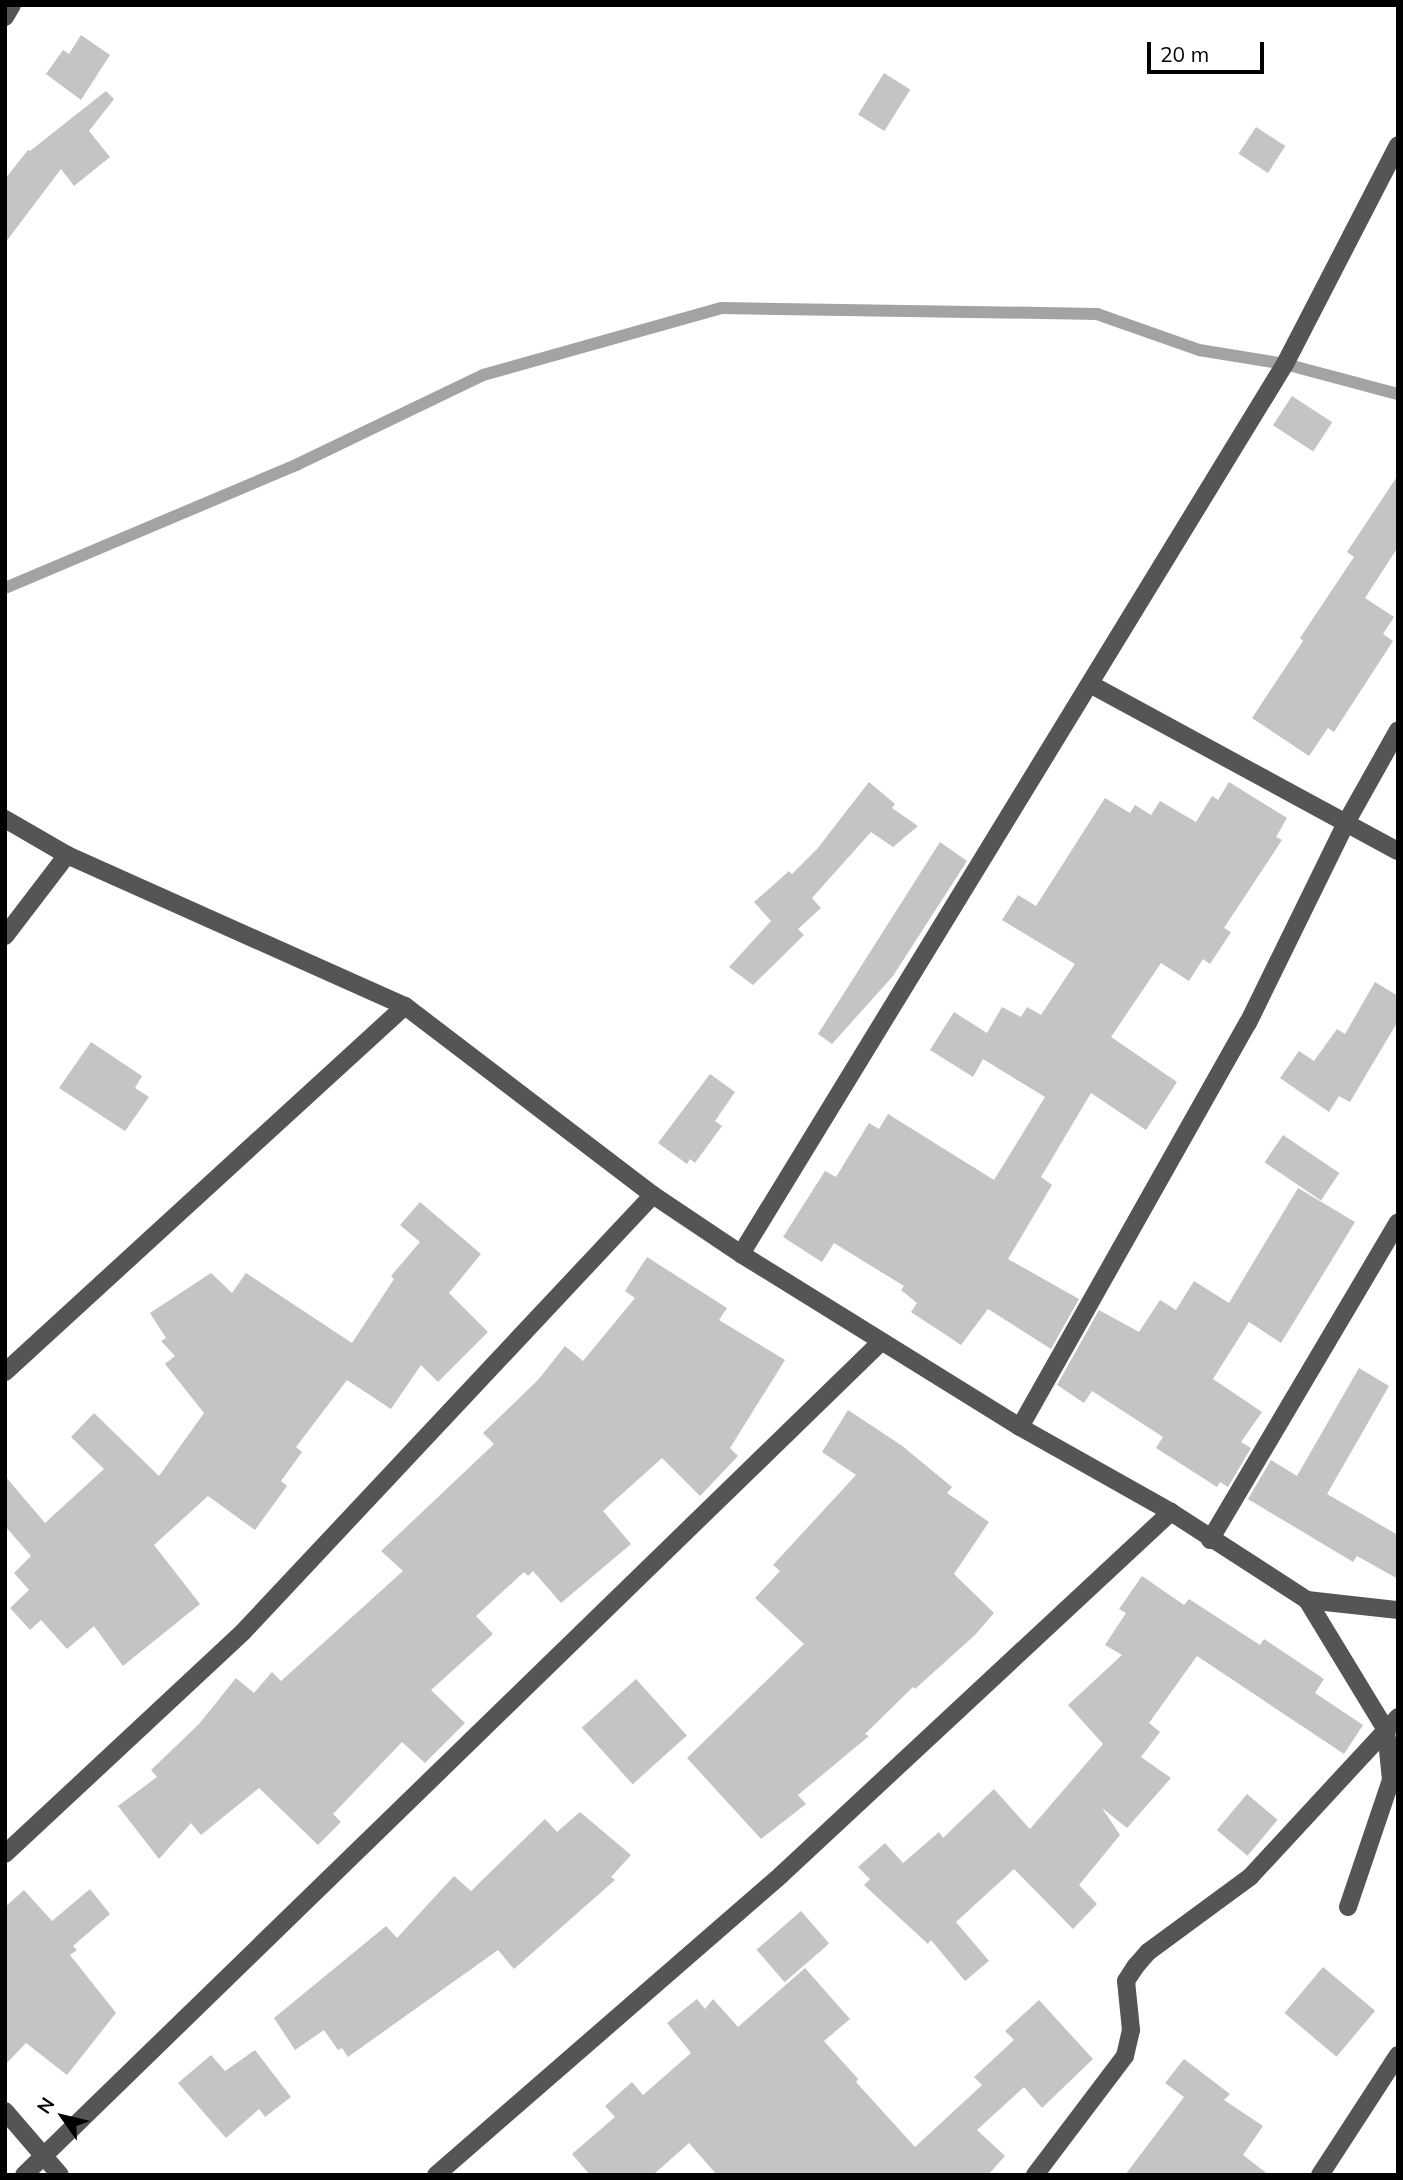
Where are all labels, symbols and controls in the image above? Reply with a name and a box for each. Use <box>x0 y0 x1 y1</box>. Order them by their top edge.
scale bar <box>1151 28 1268 72</box>
text: 20 m <box>1160 41 1209 67</box>
north arrow <box>28 2082 98 2152</box>
text: N <box>32 2093 60 2118</box>

